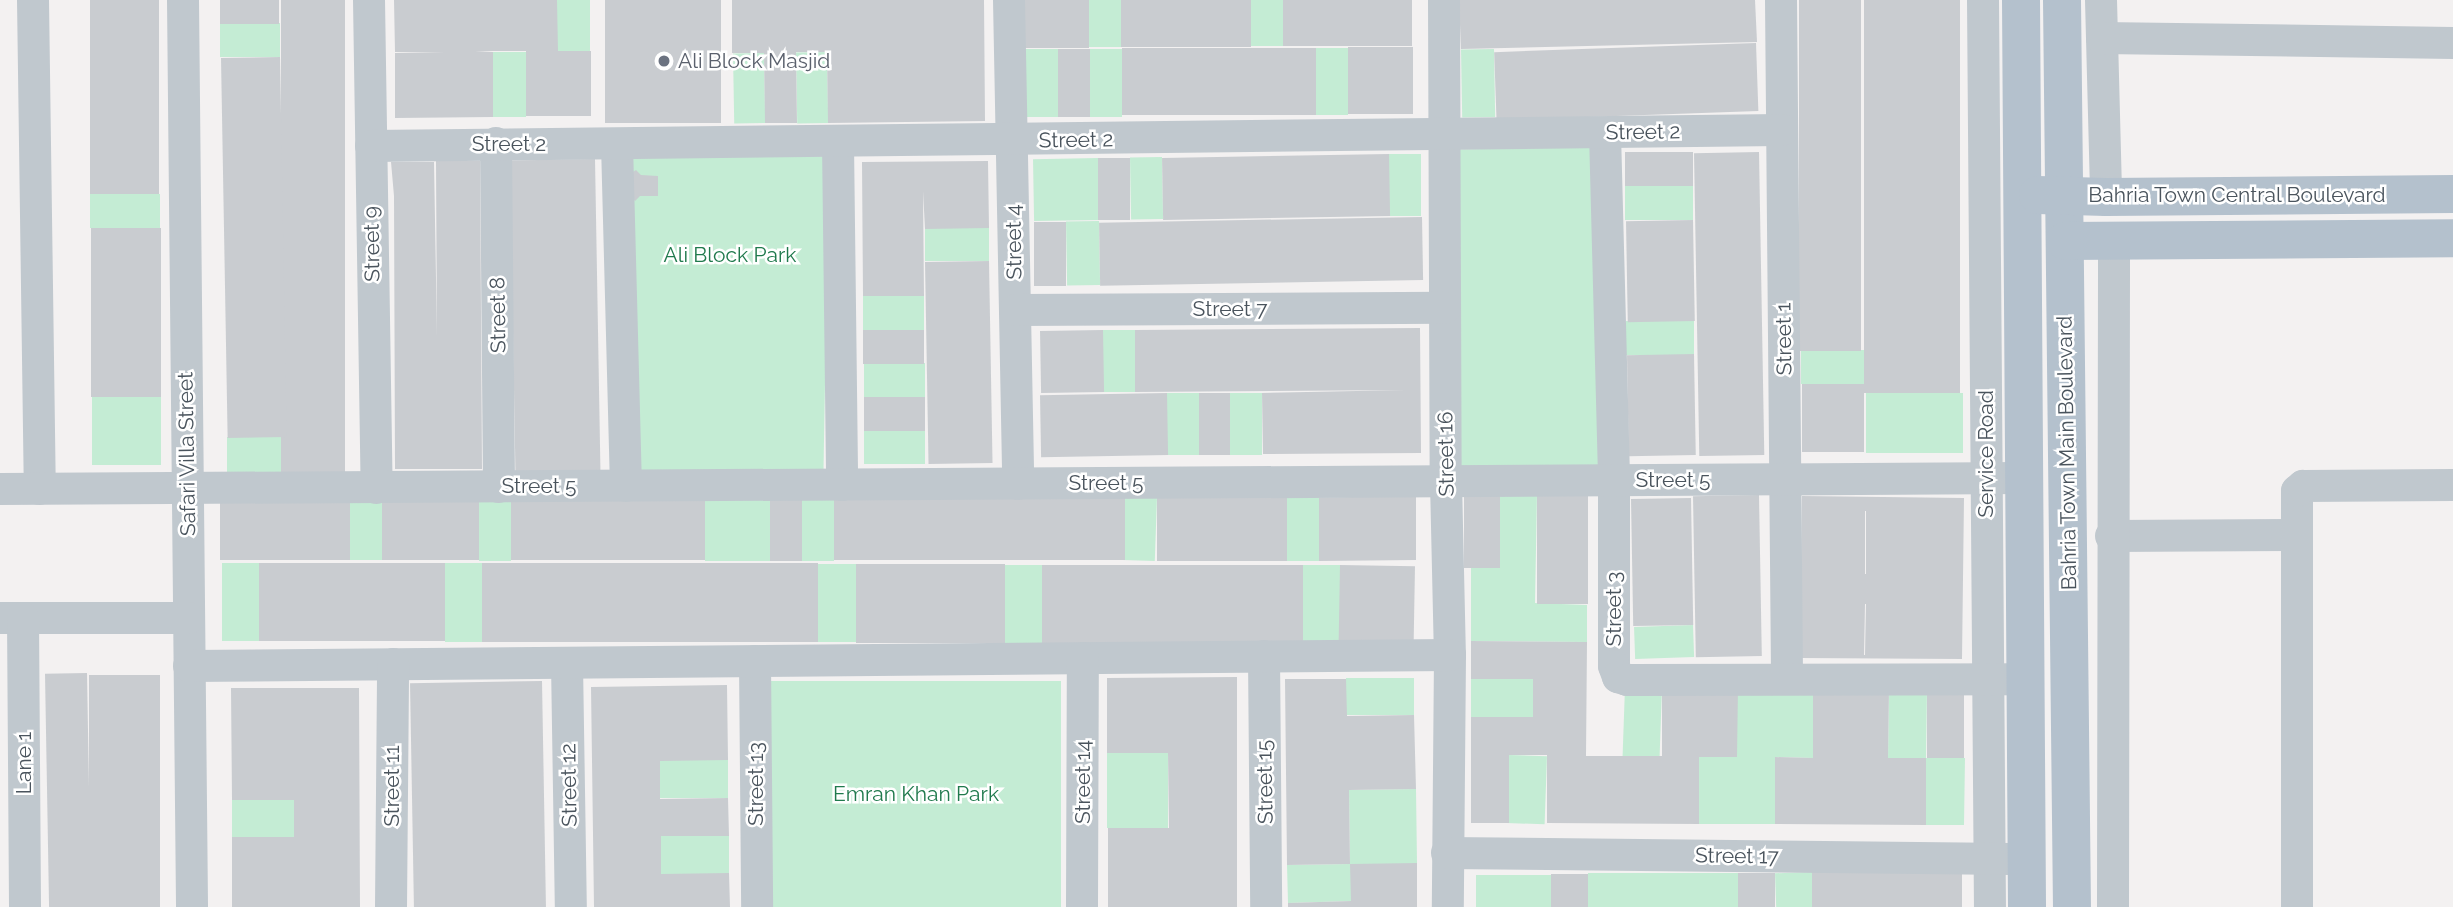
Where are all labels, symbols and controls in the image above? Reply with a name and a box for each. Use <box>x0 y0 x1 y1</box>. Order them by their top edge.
place label: Ali Block Masjid <box>678 48 830 74</box>
marker: Ali Block Masjid <box>656 53 672 69</box>
street label: Street 2 <box>1606 119 1680 145</box>
street label: Street 2 <box>1039 127 1113 153</box>
street label: Street 2 <box>472 131 546 157</box>
street label: Bahria Town Central Boulevard <box>2088 182 2386 208</box>
street label: Street 4 <box>1001 204 1027 280</box>
street label: Street 9 <box>359 206 385 282</box>
park label: Ali Block Park <box>664 242 796 268</box>
street label: Street 8 <box>485 277 511 353</box>
street label: Street 7 <box>1193 296 1267 322</box>
street label: Street 1 <box>1771 303 1797 375</box>
street label: Bahria Town Main Boulevard <box>2052 315 2082 591</box>
street label: Safari Villa Street <box>173 371 201 537</box>
street label: Service Road <box>1973 390 1999 518</box>
street label: Street 16 <box>1433 411 1459 497</box>
street label: Street 5 <box>1635 467 1711 493</box>
street label: Street 5 <box>1068 470 1144 496</box>
street label: Street 5 <box>501 473 577 499</box>
street label: Street 3 <box>1601 572 1627 646</box>
street label: Lane 1 <box>11 732 37 794</box>
street label: Street 14 <box>1070 740 1096 824</box>
street label: Street 15 <box>1252 740 1278 824</box>
street label: Street 13 <box>743 742 769 826</box>
street label: Street 12 <box>556 743 582 827</box>
street label: Street 11 <box>379 745 405 827</box>
park label: Emran Khan Park <box>833 781 999 807</box>
street label: Street 17 <box>1695 843 1779 869</box>

